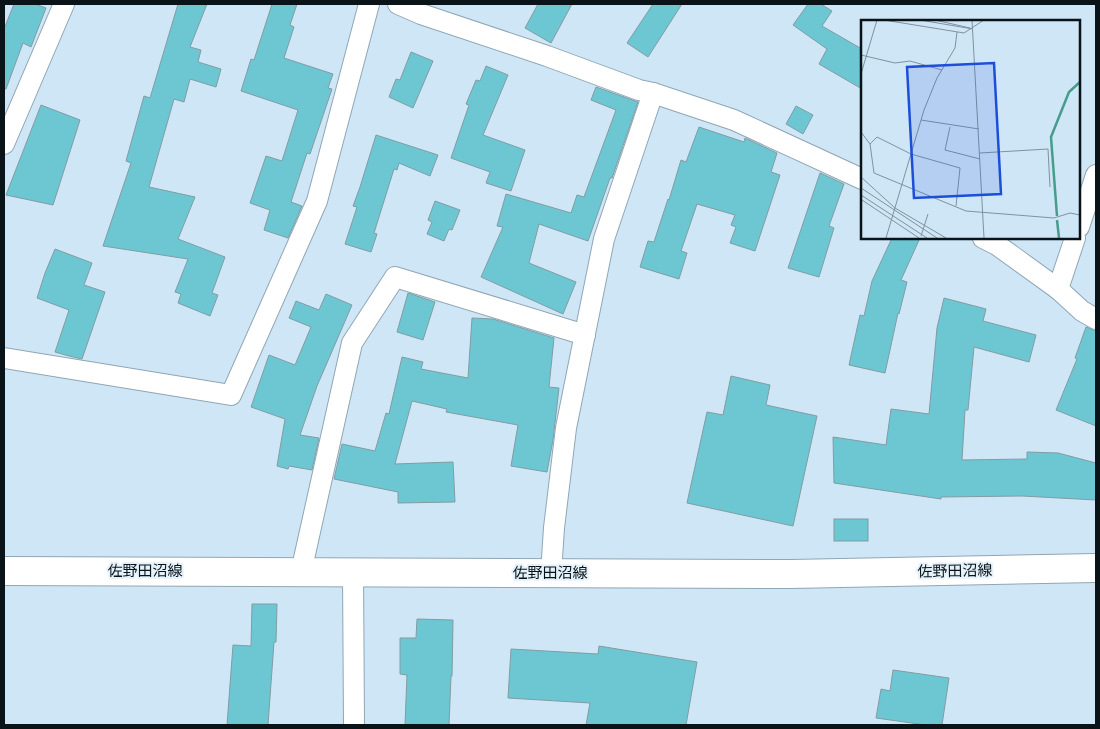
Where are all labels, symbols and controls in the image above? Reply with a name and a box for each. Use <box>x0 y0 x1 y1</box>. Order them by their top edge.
inset map <box>861 20 1080 239</box>
street label: 佐野田沼線 <box>917 561 993 581</box>
street label: 佐野田沼線 <box>107 562 183 580</box>
street label: 佐野田沼線 <box>512 564 588 582</box>

